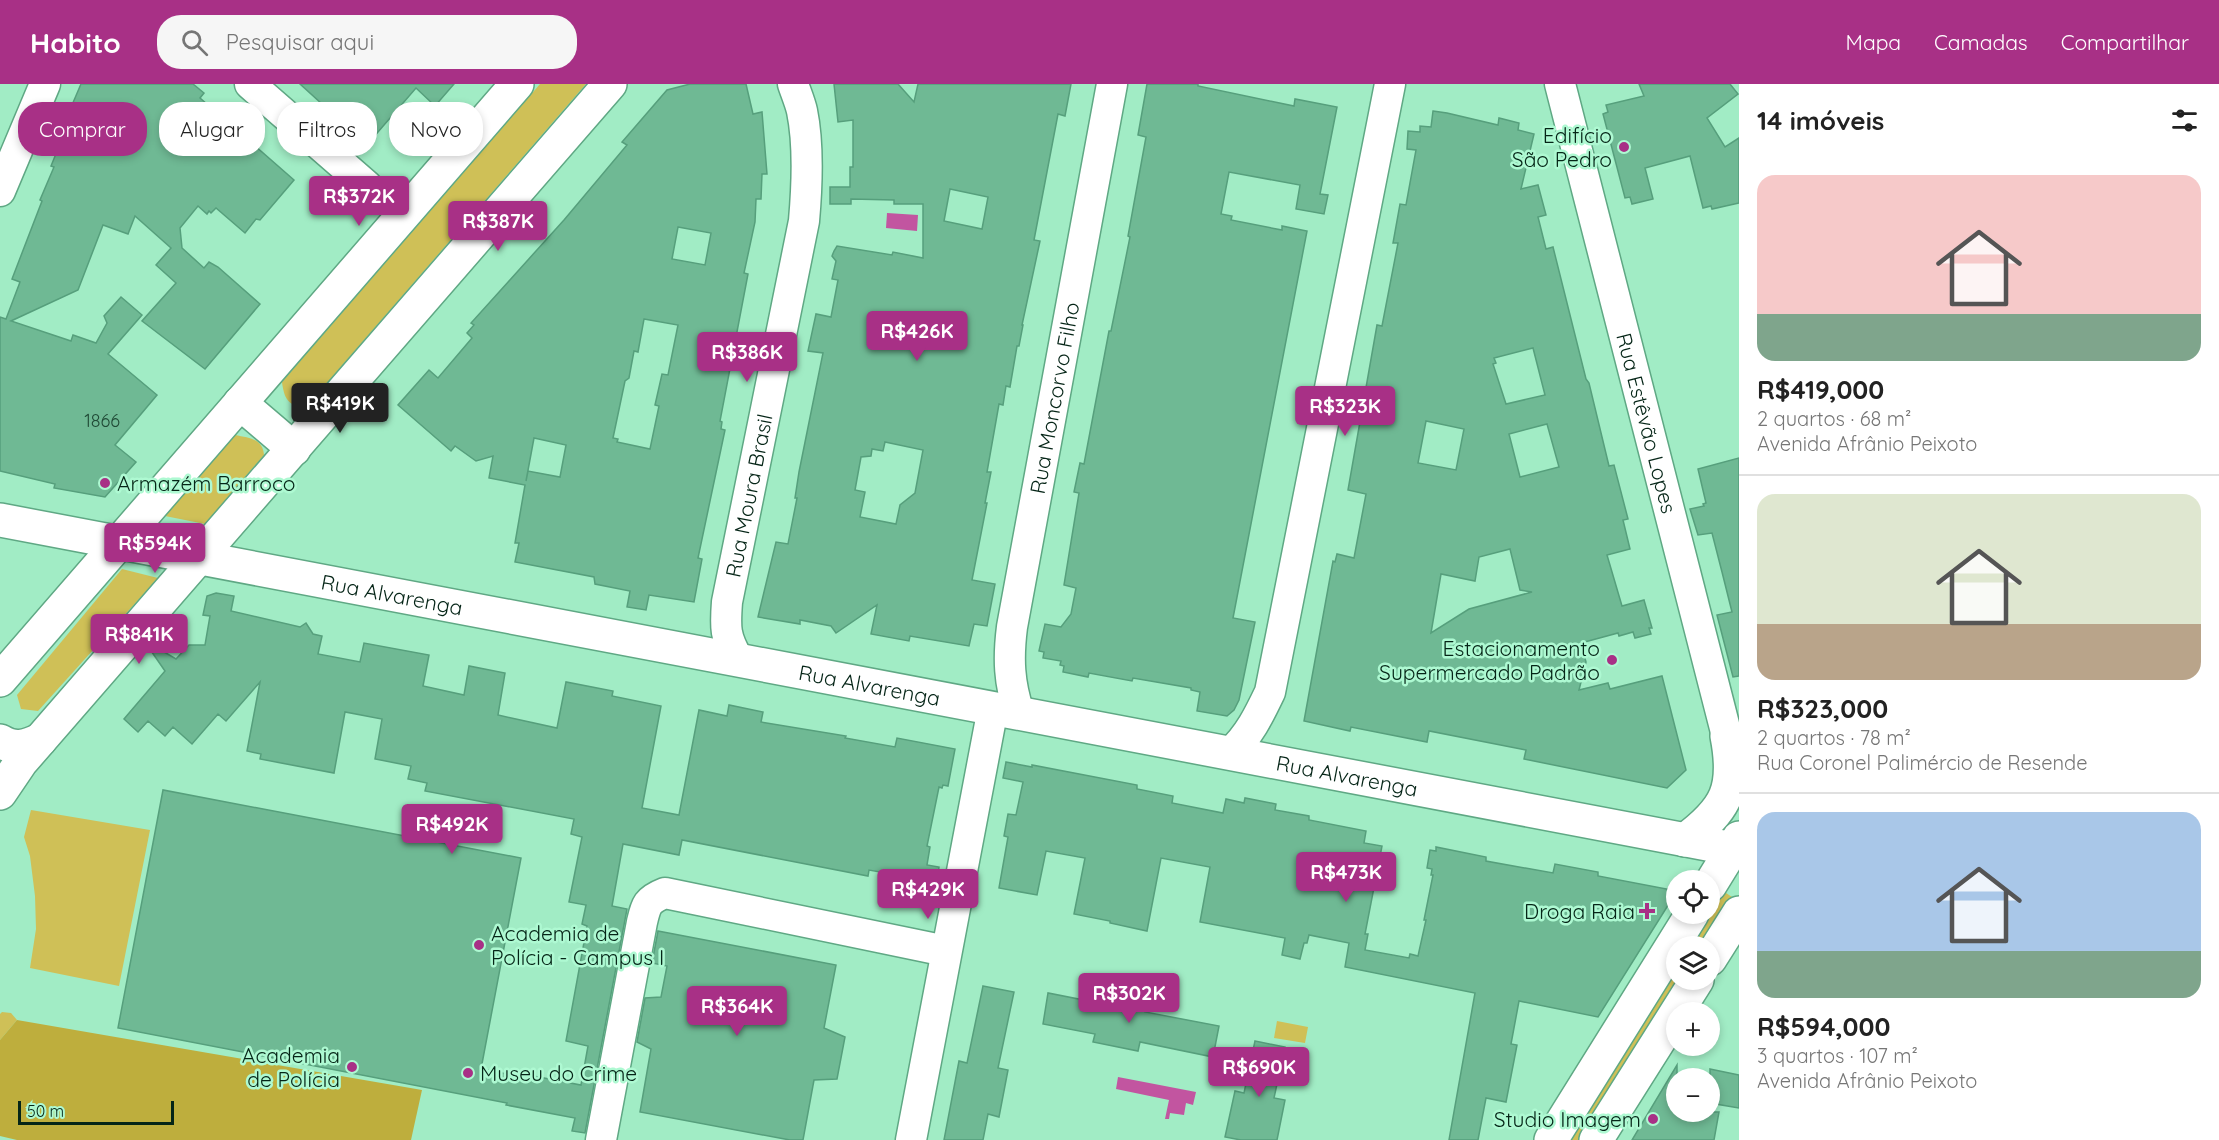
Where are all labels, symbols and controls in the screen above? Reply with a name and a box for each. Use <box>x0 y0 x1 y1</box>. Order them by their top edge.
search box <box>157 15 577 69</box>
text: Habito <box>30 25 121 60</box>
icon: search <box>178 26 211 59</box>
text: Pesquisar aqui <box>226 28 374 56</box>
text: Mapa <box>1846 29 1901 55</box>
text: Camadas <box>1934 29 2028 55</box>
text: Compartilhar <box>2061 29 2189 55</box>
chip: Comprar <box>18 102 147 156</box>
chip: Alugar <box>159 102 265 156</box>
chip: Filtros <box>277 102 377 156</box>
chip: Novo <box>389 102 483 156</box>
text: 14 imóveis <box>1757 104 1884 137</box>
icon: filters <box>2168 104 2201 137</box>
place label: Edifício São Pedro <box>1512 122 1612 172</box>
marker: Edifício São Pedro <box>1617 140 1631 154</box>
pin: R$372K <box>310 176 408 227</box>
text: R$372K <box>323 183 395 208</box>
pin: R$387K <box>449 201 547 252</box>
text: R$387K <box>462 208 534 233</box>
icon: home <box>1925 214 2033 322</box>
street label: Rua Moncorvo Filho <box>1024 300 1085 496</box>
pin: R$426K <box>868 311 966 362</box>
text: R$426K <box>881 318 953 343</box>
street label: Rua Estêvão Lopes <box>1611 330 1682 516</box>
pin: R$386K <box>698 332 796 383</box>
text: R$386K <box>711 339 783 364</box>
text: R$419,000 <box>1757 373 1884 406</box>
pin: R$419K <box>291 383 389 434</box>
pin: R$323K <box>1296 386 1394 437</box>
text: R$419K <box>305 390 375 415</box>
text: R$323K <box>1309 393 1381 418</box>
text: 2 quartos · 68 m² <box>1757 406 1911 431</box>
house number: 1866 <box>84 409 120 432</box>
street label: Rua Moura Brasil <box>719 412 778 580</box>
text: Avenida Afrânio Peixoto <box>1757 431 1977 456</box>
place label: Armazém Barroco <box>117 470 296 496</box>
marker: Armazém Barroco <box>98 476 112 490</box>
pin: R$594K <box>106 523 204 574</box>
text: R$594K <box>118 530 192 555</box>
icon: home <box>1925 533 2033 641</box>
street label: Rua Alvarenga <box>319 568 465 621</box>
pin: R$841K <box>90 614 188 665</box>
text: R$841K <box>105 621 173 646</box>
place label: Estacionamento Supermercado Padrão <box>1379 635 1600 685</box>
marker: Estacionamento Supermercado Padrão <box>1605 653 1619 667</box>
street label: Rua Alvarenga <box>797 659 942 711</box>
text: R$323,000 <box>1757 692 1888 725</box>
text: 2 quartos · 78 m² <box>1757 725 1911 750</box>
street label: Rua Alvarenga <box>1274 749 1420 802</box>
text: Rua Coronel Palimércio de Resende <box>1757 750 2088 775</box>
pin: R$492K <box>403 804 501 855</box>
text: R$492K <box>416 811 488 836</box>
icon: home <box>1925 851 2033 959</box>
pin: R$473K <box>1297 852 1395 903</box>
text: R$473K <box>1310 859 1382 884</box>
pin: R$429K <box>879 869 977 920</box>
map controls <box>1666 870 1720 1122</box>
button: locate <box>1666 870 1720 924</box>
text: R$429K <box>891 876 965 901</box>
place label: Droga Raia <box>1524 898 1635 924</box>
marker: Droga Raia <box>1640 904 1654 918</box>
place label: Academia de Polícia - Campus I <box>491 920 664 970</box>
button: layers <box>1666 936 1720 990</box>
marker: Academia de Polícia - Campus I <box>472 938 486 952</box>
pin: R$302K <box>1080 973 1178 1024</box>
text: R$302K <box>1092 980 1166 1005</box>
pin: R$364K <box>688 986 786 1037</box>
text: R$364K <box>701 993 773 1018</box>
button: + <box>1666 1002 1720 1056</box>
text: R$594,000 <box>1757 1010 1890 1043</box>
place label: Academia de Polícia <box>242 1042 340 1092</box>
text: 3 quartos · 107 m² <box>1757 1043 1918 1068</box>
pin: R$690K <box>1210 1047 1308 1098</box>
text: R$690K <box>1222 1054 1296 1079</box>
marker: Academia de Polícia <box>345 1060 359 1074</box>
place label: Museu do Crime <box>480 1060 637 1086</box>
marker: Museu do Crime <box>461 1066 475 1080</box>
button: − <box>1666 1068 1720 1122</box>
text: Avenida Afrânio Peixoto <box>1757 1068 1977 1093</box>
scale bar <box>18 1098 174 1126</box>
text: 50 m <box>27 1101 64 1121</box>
place label: Studio Imagem <box>1494 1106 1641 1132</box>
marker: Studio Imagem <box>1646 1112 1660 1126</box>

